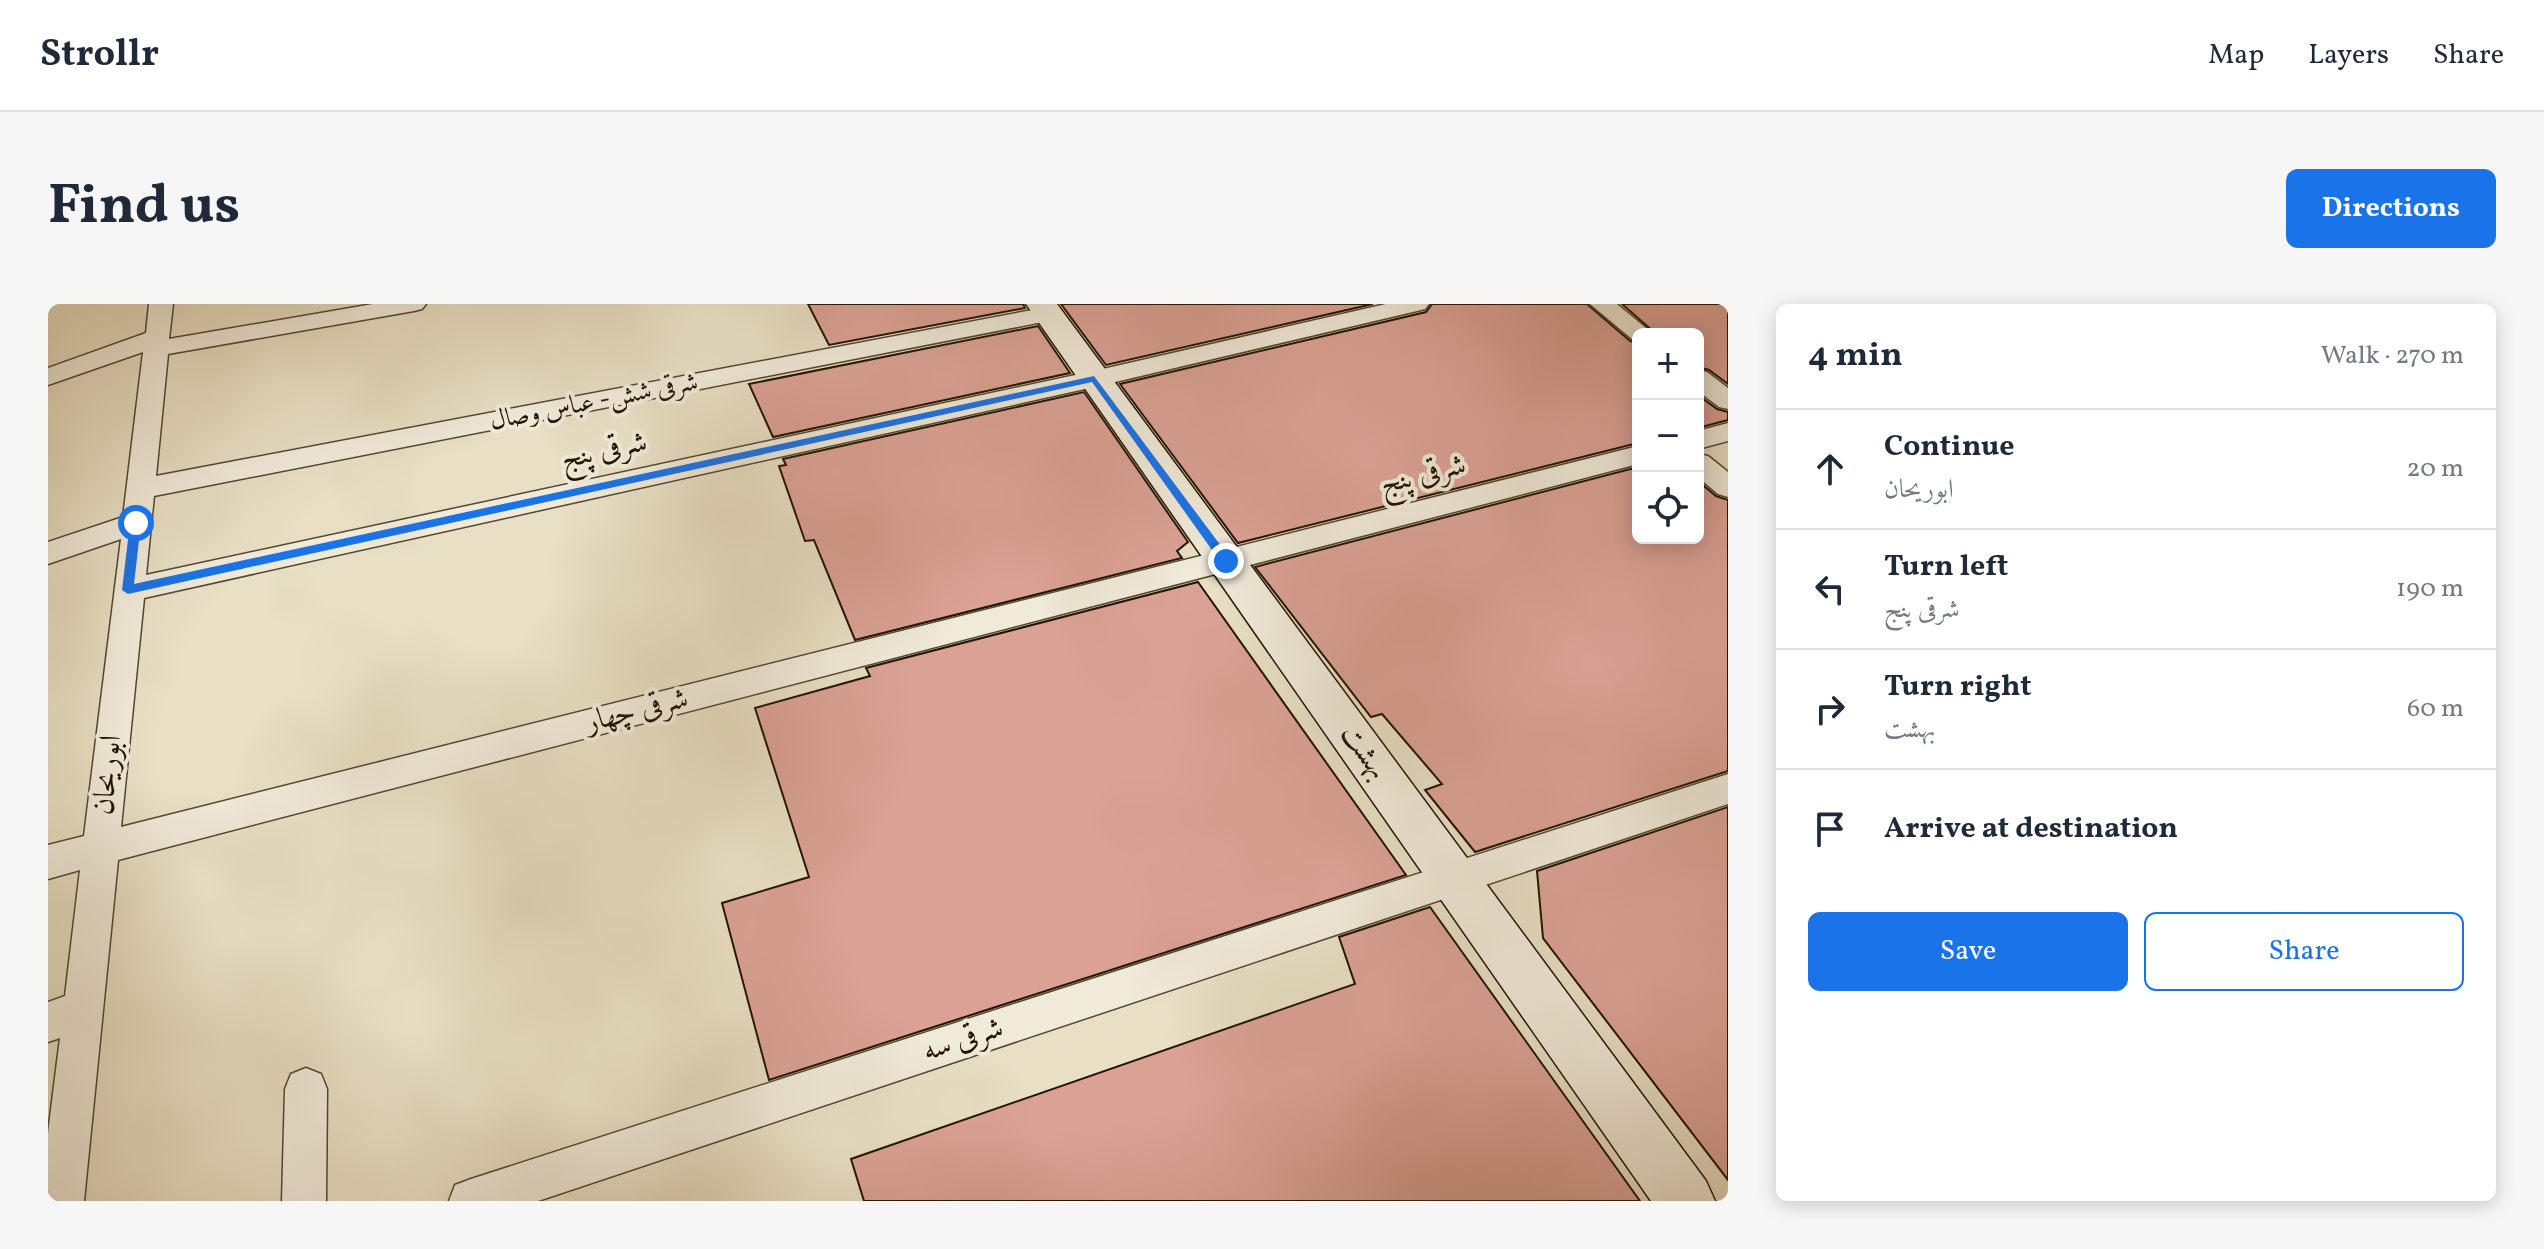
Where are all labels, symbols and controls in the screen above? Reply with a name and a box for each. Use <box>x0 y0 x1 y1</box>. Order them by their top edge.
text: Strollr <box>40 29 159 82</box>
text: Map <box>2208 36 2264 75</box>
text: Layers <box>2308 36 2389 75</box>
text: Share <box>2433 36 2504 75</box>
text: Find us <box>48 169 240 247</box>
button: Directions <box>2286 169 2496 248</box>
map controls <box>1632 328 1704 544</box>
button: + <box>1632 328 1704 400</box>
text: 4 min <box>1808 333 1903 380</box>
text: Walk · 270 m <box>2321 338 2464 374</box>
street label: شرقی شش- عباس وصال <box>487 364 701 440</box>
button: − <box>1632 400 1704 472</box>
street label: شرقی پنج <box>557 421 652 485</box>
text: Continue <box>1884 426 2015 468</box>
street label: شرقی پنج <box>1376 444 1471 510</box>
icon: ahead <box>1808 447 1852 491</box>
text: 20 m <box>2406 451 2464 487</box>
button: locate <box>1632 472 1704 544</box>
text: ابوریحان <box>1884 472 1954 508</box>
route start <box>118 505 154 541</box>
route end <box>1208 543 1244 579</box>
text: Turn left <box>1884 546 2008 588</box>
icon: left <box>1808 567 1852 611</box>
text: 190 m <box>2396 571 2464 607</box>
text: شرقی پنج <box>1884 592 1960 628</box>
text: Turn right <box>1884 666 2032 708</box>
street label: شرقی چهار <box>578 678 693 745</box>
icon: right <box>1808 687 1852 731</box>
text: 60 m <box>2407 691 2464 727</box>
text: بهشت <box>1884 712 1936 748</box>
street label: بهشت <box>1330 716 1398 788</box>
street label: ابوریحان <box>83 733 133 817</box>
icon: arrive <box>1808 807 1852 851</box>
text: Arrive at destination <box>1884 808 2178 850</box>
button: Save <box>1808 912 2128 991</box>
button: Share <box>2144 912 2464 991</box>
street label: شرقی سه <box>917 1007 1009 1073</box>

